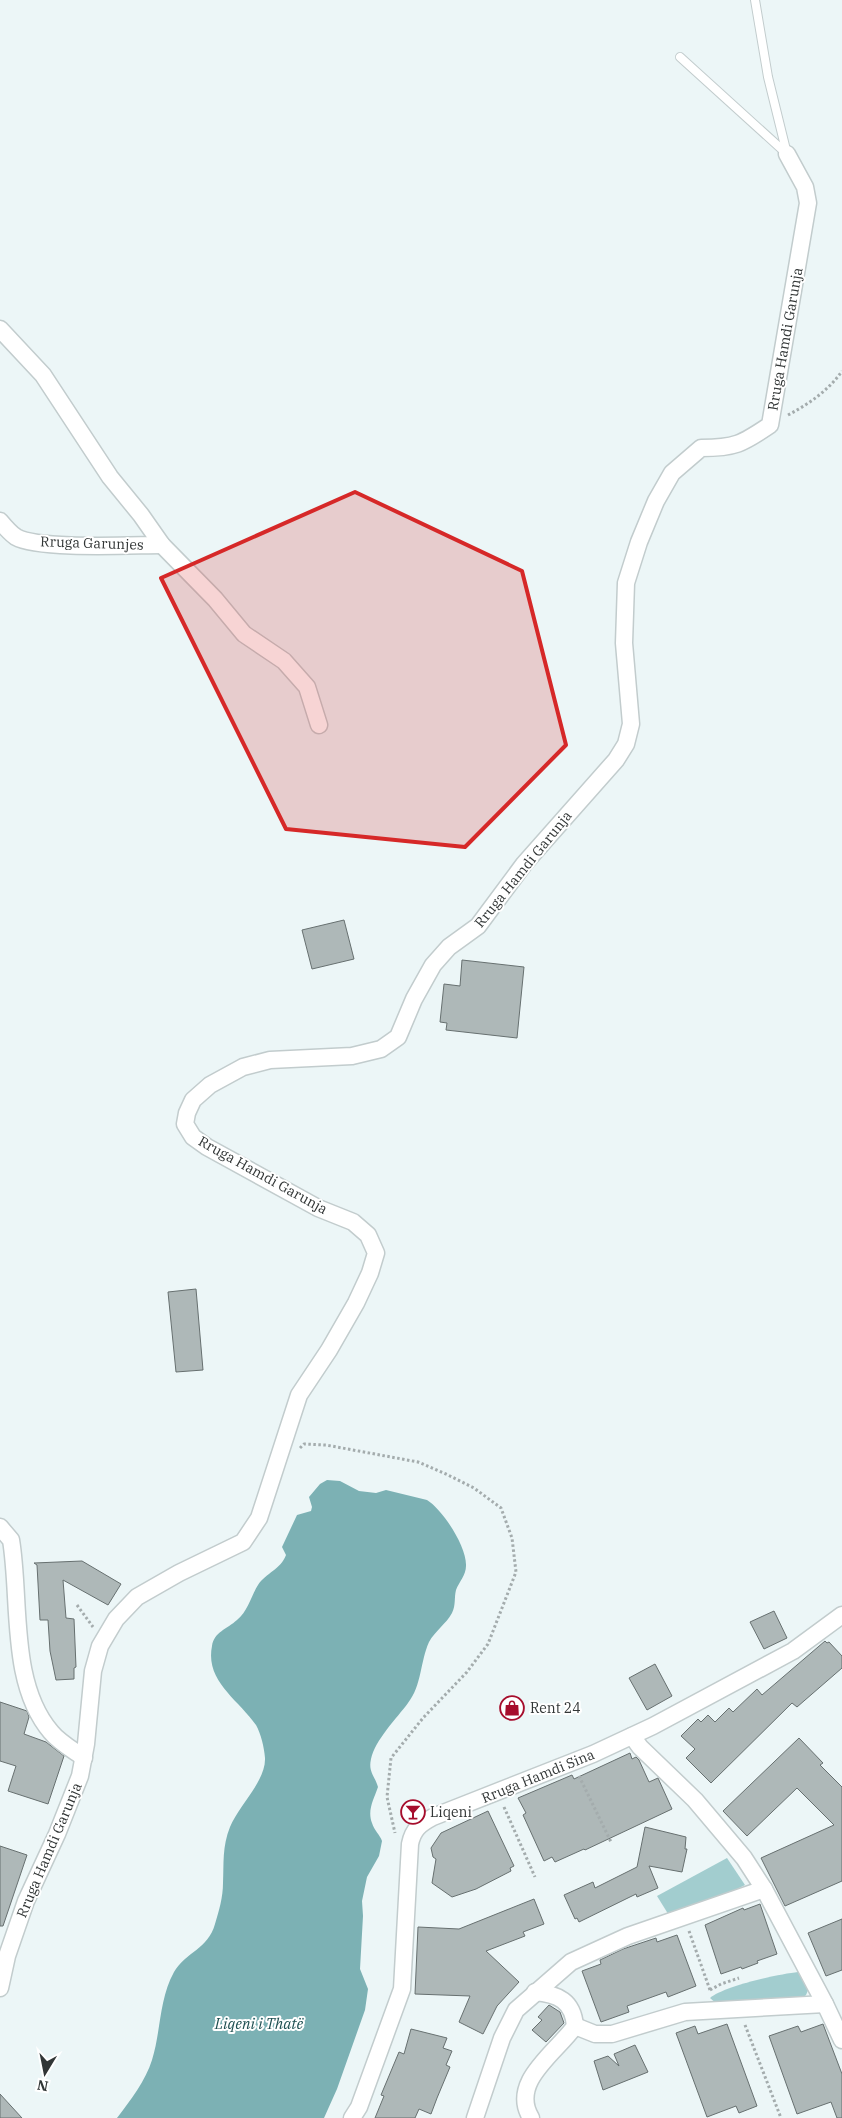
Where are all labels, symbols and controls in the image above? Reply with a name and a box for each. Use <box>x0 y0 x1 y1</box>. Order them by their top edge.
street label: Rruga Hamdi Garunja <box>764 266 807 412</box>
street label: Rruga Garunjes <box>40 532 144 554</box>
street label: Rruga Hamdi Garunja <box>470 807 576 931</box>
street label: Rruga Hamdi Garunja <box>195 1132 331 1218</box>
shop icon: Rent 24 <box>499 1695 525 1721</box>
place label: Rent 24 <box>530 1699 581 1717</box>
street label: Rruga Hamdi Sina <box>479 1745 598 1807</box>
street label: Rruga Hamdi Garunja <box>12 1779 86 1920</box>
bar icon: Liqeni <box>400 1799 426 1825</box>
place label: Liqeni <box>430 1803 472 1821</box>
water label: Liqeni i Thatë <box>214 2014 305 2033</box>
north arrow <box>20 2048 70 2098</box>
text: N <box>36 2076 50 2096</box>

